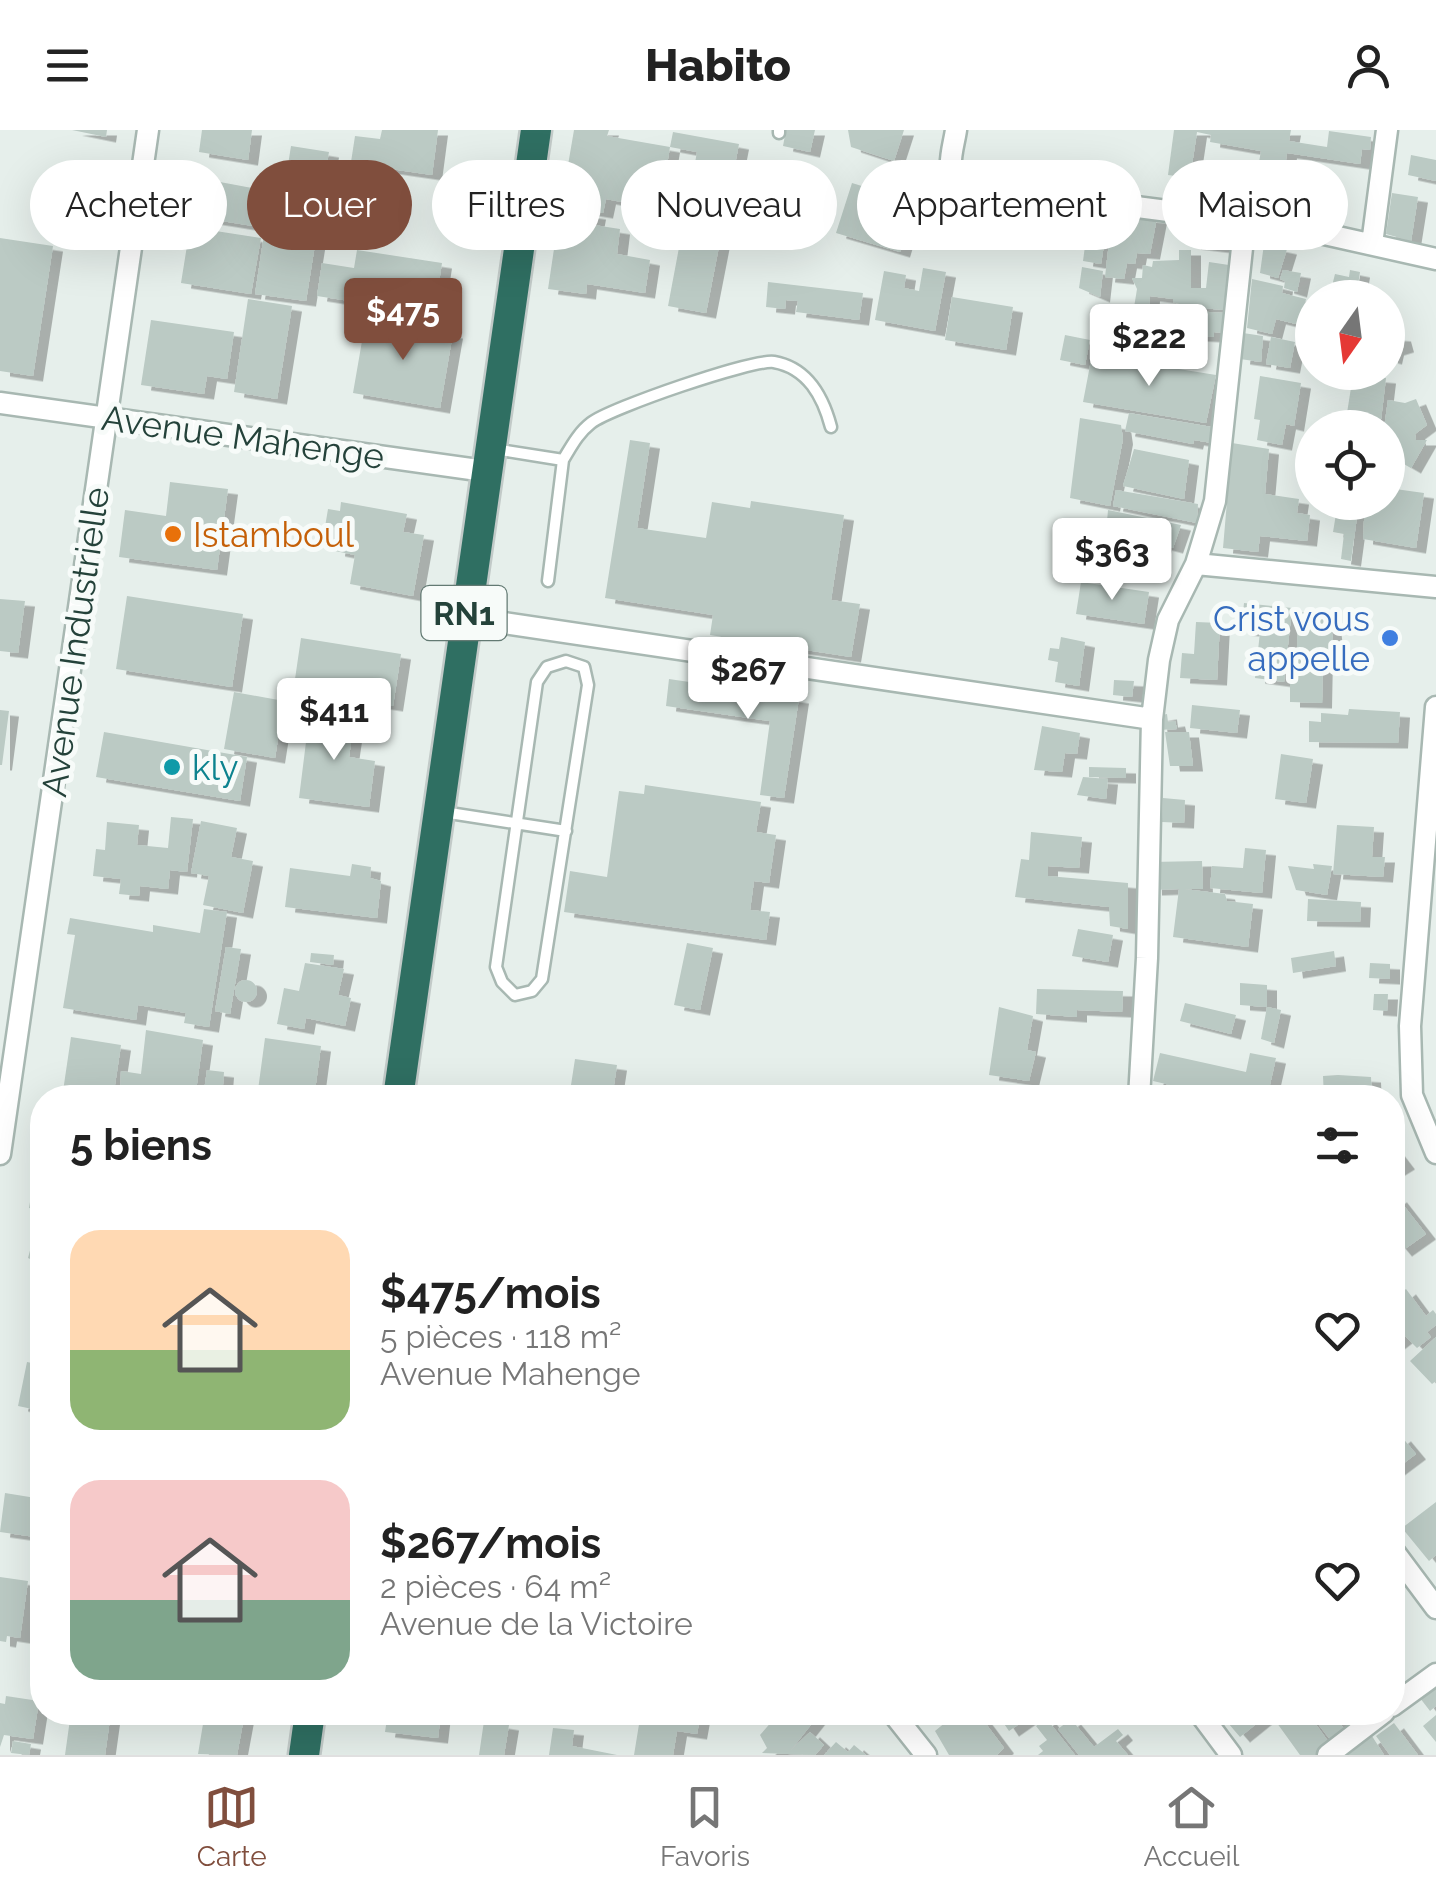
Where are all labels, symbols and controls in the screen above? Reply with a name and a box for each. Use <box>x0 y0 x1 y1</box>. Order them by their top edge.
icon: menu <box>40 38 95 93</box>
icon: person <box>1341 38 1396 93</box>
text: Habito <box>645 39 791 92</box>
chip: Acheter <box>30 160 227 250</box>
chip: Louer <box>247 160 412 250</box>
chip: Filtres <box>432 160 601 250</box>
chip: Nouveau <box>621 160 837 250</box>
chip: Appartement <box>857 160 1142 250</box>
chip: Maison <box>1162 160 1348 250</box>
pin: $475 <box>344 278 462 363</box>
north arrow <box>1295 280 1405 390</box>
map controls <box>1295 280 1405 520</box>
text: $475 <box>366 292 440 329</box>
pin: $222 <box>1090 304 1208 389</box>
text: $222 <box>1112 318 1186 355</box>
street label: Avenue Mahenge <box>99 397 387 477</box>
button: locate <box>1295 410 1405 520</box>
street label: Avenue Industrielle <box>33 485 117 799</box>
place label: Istamboul <box>193 514 355 555</box>
pin: $363 <box>1053 518 1171 603</box>
marker: Istamboul <box>162 523 184 545</box>
text: $363 <box>1074 532 1150 569</box>
road number: RN1 <box>422 586 506 640</box>
place label: Crist vous appelle <box>1213 598 1370 679</box>
marker: Crist vous appelle <box>1379 627 1401 649</box>
pin: $267 <box>689 637 807 722</box>
text: $267 <box>710 651 786 688</box>
pin: $411 <box>275 678 393 763</box>
text: $411 <box>299 692 369 729</box>
place label: kly <box>192 747 238 788</box>
marker: kly <box>161 756 183 778</box>
icon: filters <box>1310 1118 1365 1173</box>
text: 5 biens <box>70 1121 212 1170</box>
text: $475/mois <box>380 1269 601 1318</box>
icon: home <box>150 1270 270 1390</box>
icon: heart <box>1310 1303 1365 1358</box>
text: 5 pièces · 118 m² <box>380 1318 621 1355</box>
text: Avenue Mahenge <box>380 1355 640 1392</box>
text: $267/mois <box>380 1519 601 1568</box>
icon: home <box>150 1520 270 1640</box>
icon: heart <box>1310 1553 1365 1608</box>
text: 2 pièces · 64 m² <box>380 1568 611 1605</box>
text: Avenue de la Victoire <box>380 1605 693 1642</box>
tab: Carte <box>197 1780 267 1873</box>
tab: Favoris <box>660 1780 750 1873</box>
tab: Accueil <box>1143 1780 1239 1873</box>

